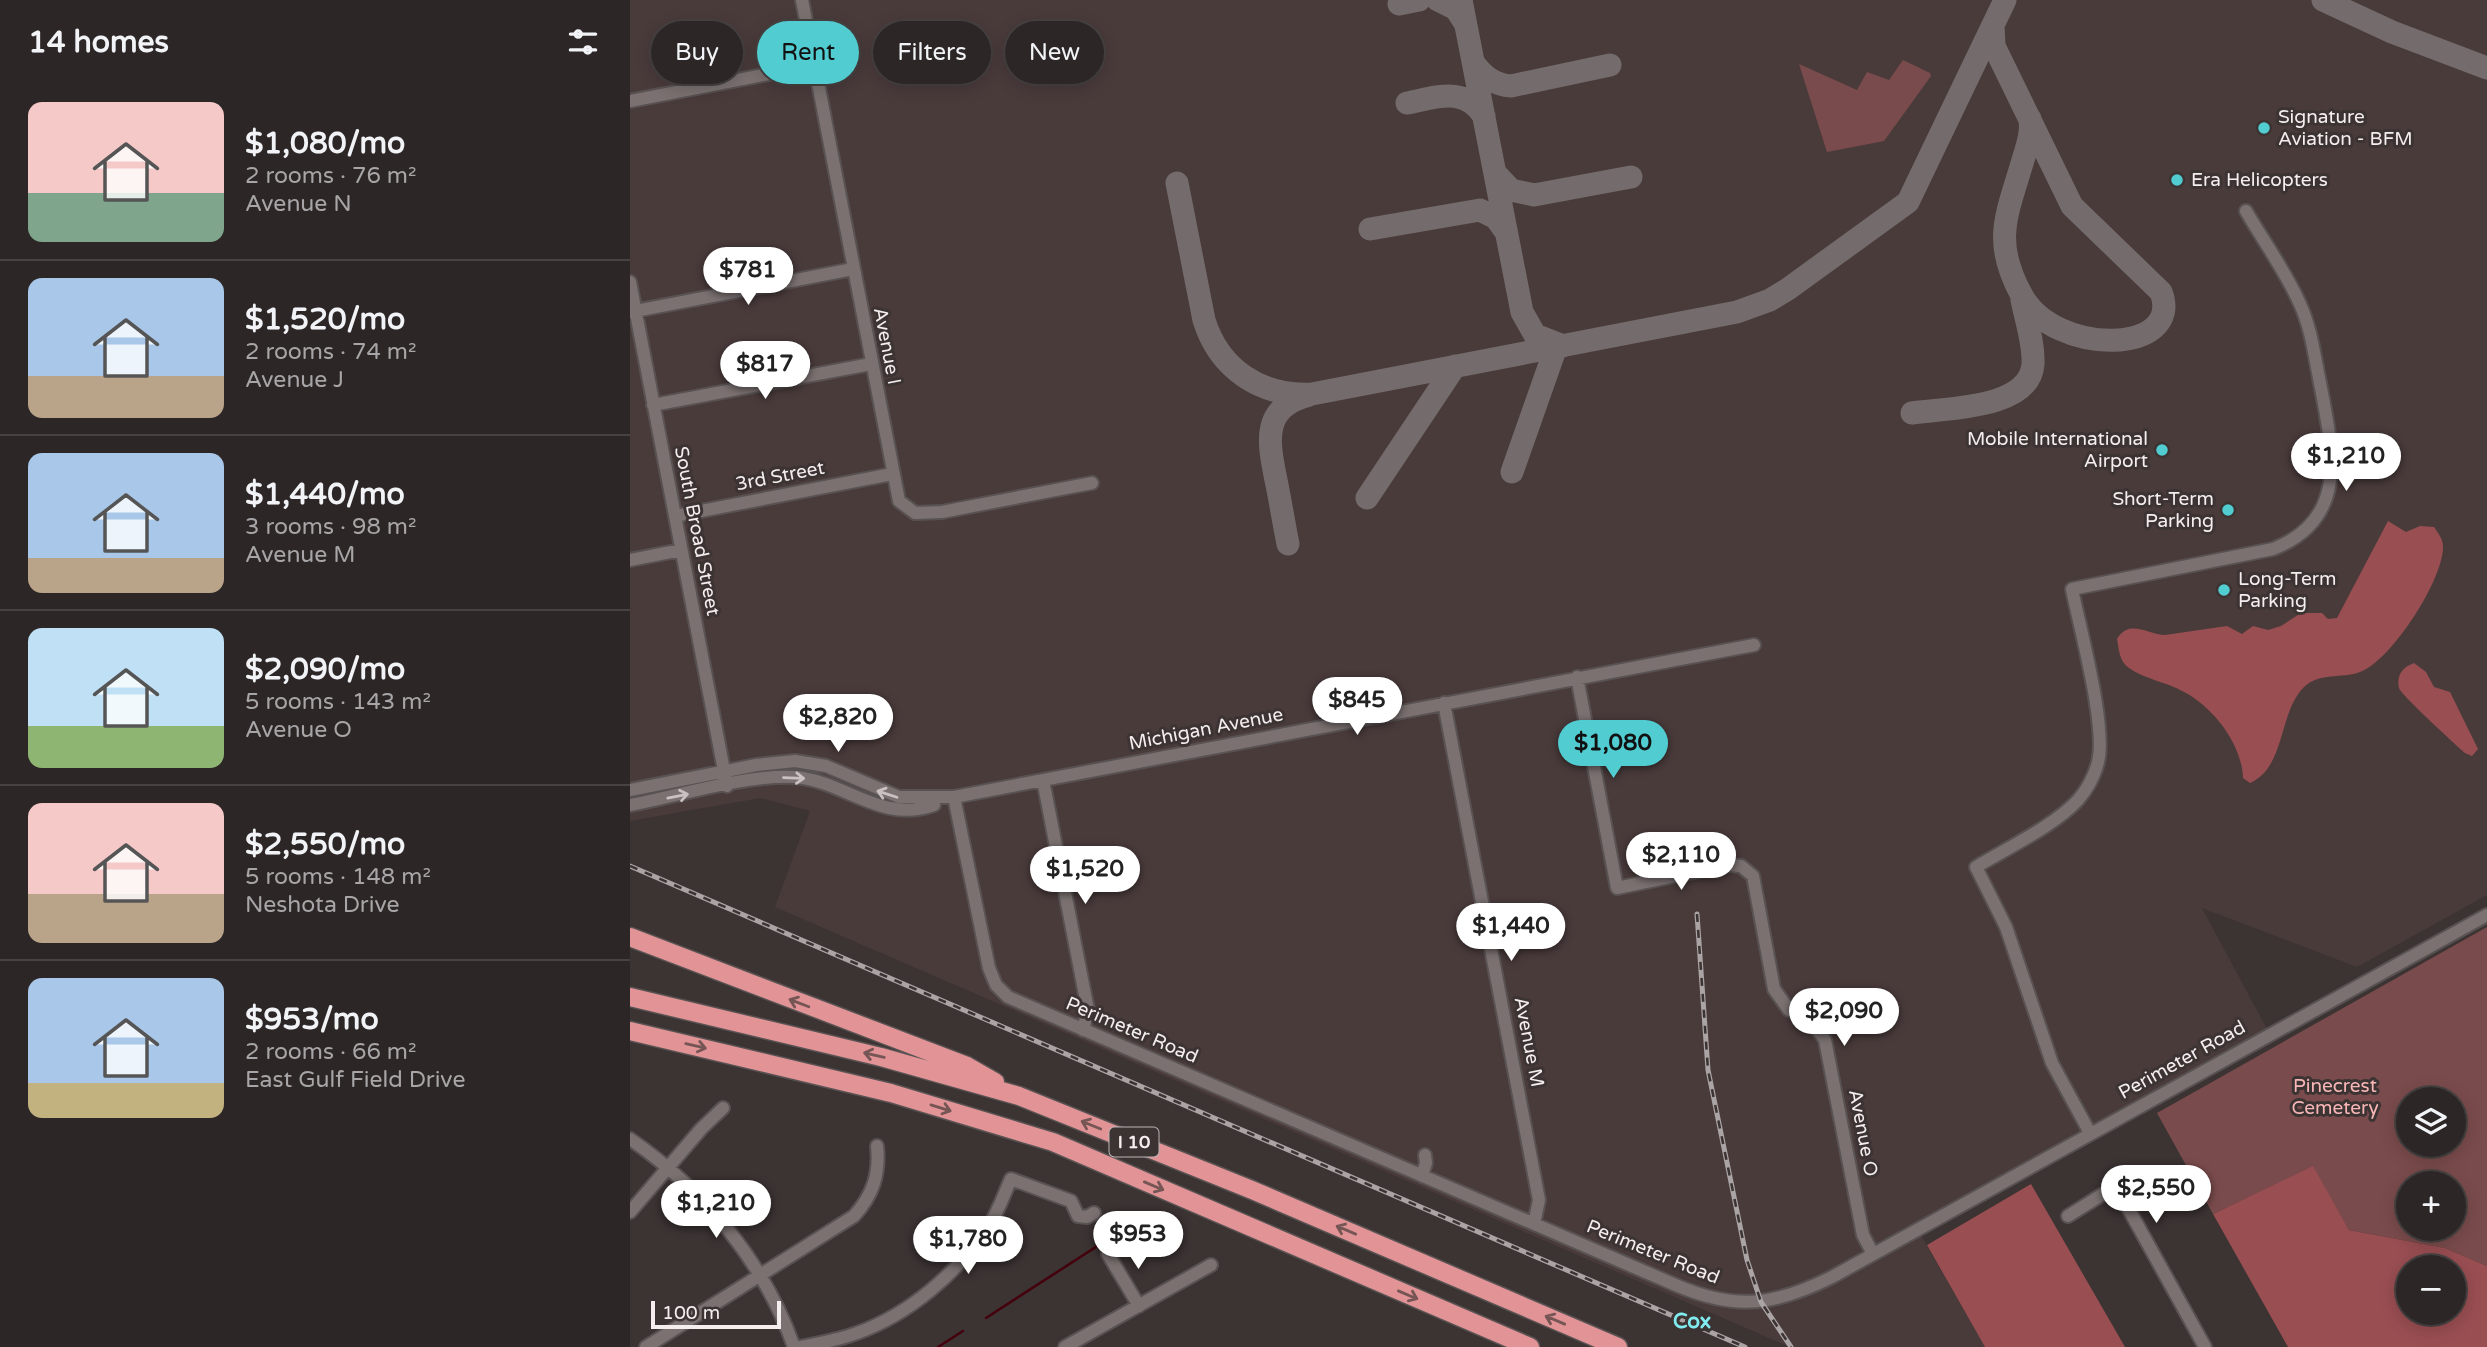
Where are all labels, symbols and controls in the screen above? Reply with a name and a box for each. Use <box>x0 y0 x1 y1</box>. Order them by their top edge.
chip: Buy <box>651 21 743 84</box>
chip: Rent <box>757 21 859 84</box>
chip: Filters <box>873 21 991 84</box>
chip: New <box>1005 21 1104 84</box>
icon: filters <box>564 23 602 61</box>
text: 14 homes <box>28 24 169 61</box>
place label: Signature Aviation - BFM <box>2278 106 2413 150</box>
marker: Signature Aviation - BFM <box>2256 120 2272 136</box>
text: $1,080/mo <box>245 125 405 162</box>
icon: home <box>84 130 168 214</box>
text: 2 rooms · 76 m² <box>245 162 416 190</box>
place label: Era Helicopters <box>2191 169 2328 191</box>
marker: Era Helicopters <box>2169 172 2185 188</box>
text: Avenue N <box>245 190 352 218</box>
pin: $781 <box>707 247 789 307</box>
text: $781 <box>719 256 777 284</box>
text: $1,520/mo <box>245 301 405 338</box>
street label: Avenue I <box>869 305 905 387</box>
icon: home <box>84 306 168 390</box>
text: 2 rooms · 74 m² <box>245 338 416 366</box>
pin: $817 <box>724 342 806 401</box>
text: $817 <box>736 350 794 378</box>
text: Avenue J <box>245 366 344 394</box>
place label: Mobile International Airport <box>1967 428 2148 472</box>
pin: $1,210 <box>2289 434 2403 493</box>
marker: Mobile International Airport <box>2154 442 2170 458</box>
text: $1,210 <box>2307 442 2385 470</box>
street label: South Broad Street <box>670 444 724 618</box>
street label: 3rd Street <box>734 457 826 495</box>
text: $1,440/mo <box>245 476 405 513</box>
icon: home <box>84 481 168 565</box>
place label: Short-Term Parking <box>2112 488 2214 532</box>
marker: Short-Term Parking <box>2220 502 2236 518</box>
text: 3 rooms · 98 m² <box>245 513 416 541</box>
text: Avenue M <box>245 541 356 569</box>
place label: Long-Term Parking <box>2238 568 2336 612</box>
marker: Long-Term Parking <box>2216 582 2232 598</box>
text: $2,090/mo <box>245 651 405 688</box>
icon: home <box>84 656 168 740</box>
pin: $845 <box>1316 678 1398 737</box>
text: $845 <box>1328 686 1386 714</box>
text: 5 rooms · 143 m² <box>245 688 431 716</box>
pin: $2,820 <box>781 694 895 754</box>
text: $2,820 <box>799 703 877 731</box>
street label: Michigan Avenue <box>1127 703 1285 755</box>
text: Avenue O <box>245 716 352 744</box>
pin: $1,080 <box>1556 720 1670 780</box>
text: $1,080 <box>1574 729 1652 757</box>
one-way arrow <box>782 772 805 785</box>
one-way arrow <box>876 786 898 799</box>
one-way arrow <box>666 789 689 802</box>
text: $2,550/mo <box>245 826 405 863</box>
icon: home <box>84 831 168 915</box>
pin: $2,110 <box>1624 832 1738 892</box>
text: $2,110 <box>1642 841 1720 869</box>
pin: $1,520 <box>1028 846 1142 906</box>
text: $1,520 <box>1046 855 1124 883</box>
text: 5 rooms · 148 m² <box>245 863 431 891</box>
text: Neshota Drive <box>245 891 399 919</box>
pin: $1,440 <box>1454 904 1568 963</box>
text: $1,440 <box>1472 912 1550 940</box>
pin: $2,090 <box>1787 988 1901 1048</box>
street label: Perimeter Road <box>1063 992 1201 1068</box>
one-way arrow <box>789 995 810 1008</box>
street label: Avenue M <box>1509 995 1549 1089</box>
text: $2,090 <box>1805 997 1883 1025</box>
text: $953/mo <box>245 1001 379 1038</box>
icon: home <box>84 1006 168 1090</box>
street label: Perimeter Road <box>2115 1016 2249 1104</box>
text: 2 rooms · 66 m² <box>245 1038 416 1066</box>
one-way arrow <box>684 1040 707 1054</box>
one-way arrow <box>863 1048 886 1062</box>
text: East Gulf Field Drive <box>245 1066 465 1094</box>
park label: Pinecrest Cemetery <box>2291 1075 2379 1119</box>
map controls <box>2396 1087 2466 1325</box>
button: layers <box>2396 1087 2466 1157</box>
street label: Avenue O <box>1844 1088 1882 1178</box>
one-way arrow <box>929 1103 951 1115</box>
one-way arrow <box>1080 1117 1102 1130</box>
road number: I 10 <box>1110 1128 1158 1156</box>
pin: $2,550 <box>2099 1166 2213 1225</box>
button: + <box>2396 1171 2466 1241</box>
text: $2,550 <box>2117 1174 2195 1202</box>
pin: $1,210 <box>659 1180 773 1240</box>
one-way arrow <box>1143 1180 1164 1193</box>
text: $1,210 <box>677 1189 755 1217</box>
pin: $953 <box>1097 1212 1179 1271</box>
street label: Perimeter Road <box>1583 1215 1723 1289</box>
pin: $1,780 <box>911 1216 1025 1276</box>
text: $953 <box>1109 1220 1167 1248</box>
one-way arrow <box>1336 1223 1357 1236</box>
text: $1,780 <box>929 1225 1007 1253</box>
button: − <box>2396 1255 2466 1325</box>
one-way arrow <box>1397 1289 1419 1302</box>
scale bar <box>651 1298 780 1330</box>
text: 100 m <box>662 1302 720 1324</box>
district label: Cox <box>1673 1309 1711 1334</box>
one-way arrow <box>1545 1313 1566 1326</box>

